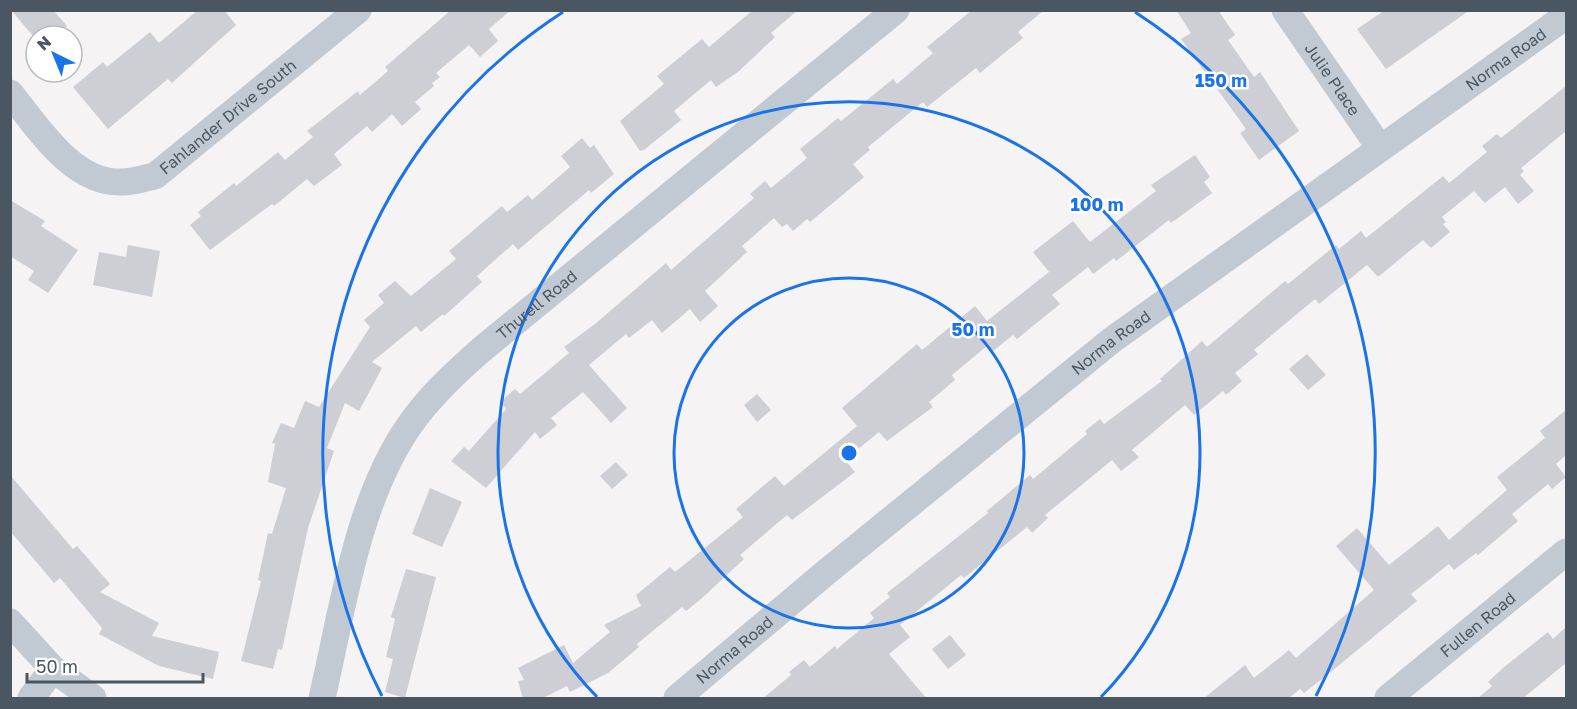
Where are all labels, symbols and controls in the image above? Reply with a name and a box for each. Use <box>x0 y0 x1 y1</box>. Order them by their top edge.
street label: Norma Road <box>1461 23 1550 95</box>
north arrow <box>24 24 84 84</box>
text: N <box>32 32 55 54</box>
street label: Julie Place <box>1301 39 1365 119</box>
street label: Fahlander Drive South <box>155 55 300 179</box>
text: 150 m <box>1195 69 1247 91</box>
text: 100 m <box>1071 193 1123 215</box>
street label: Thurell Road <box>492 266 581 343</box>
street label: Norma Road <box>1067 306 1154 379</box>
text: 50 m <box>952 318 994 340</box>
centre of rings <box>839 443 859 463</box>
street label: Fullen Road <box>1436 588 1519 661</box>
street label: Norma Road <box>692 612 777 688</box>
scale bar <box>27 646 202 684</box>
text: 50 m <box>36 655 78 677</box>

